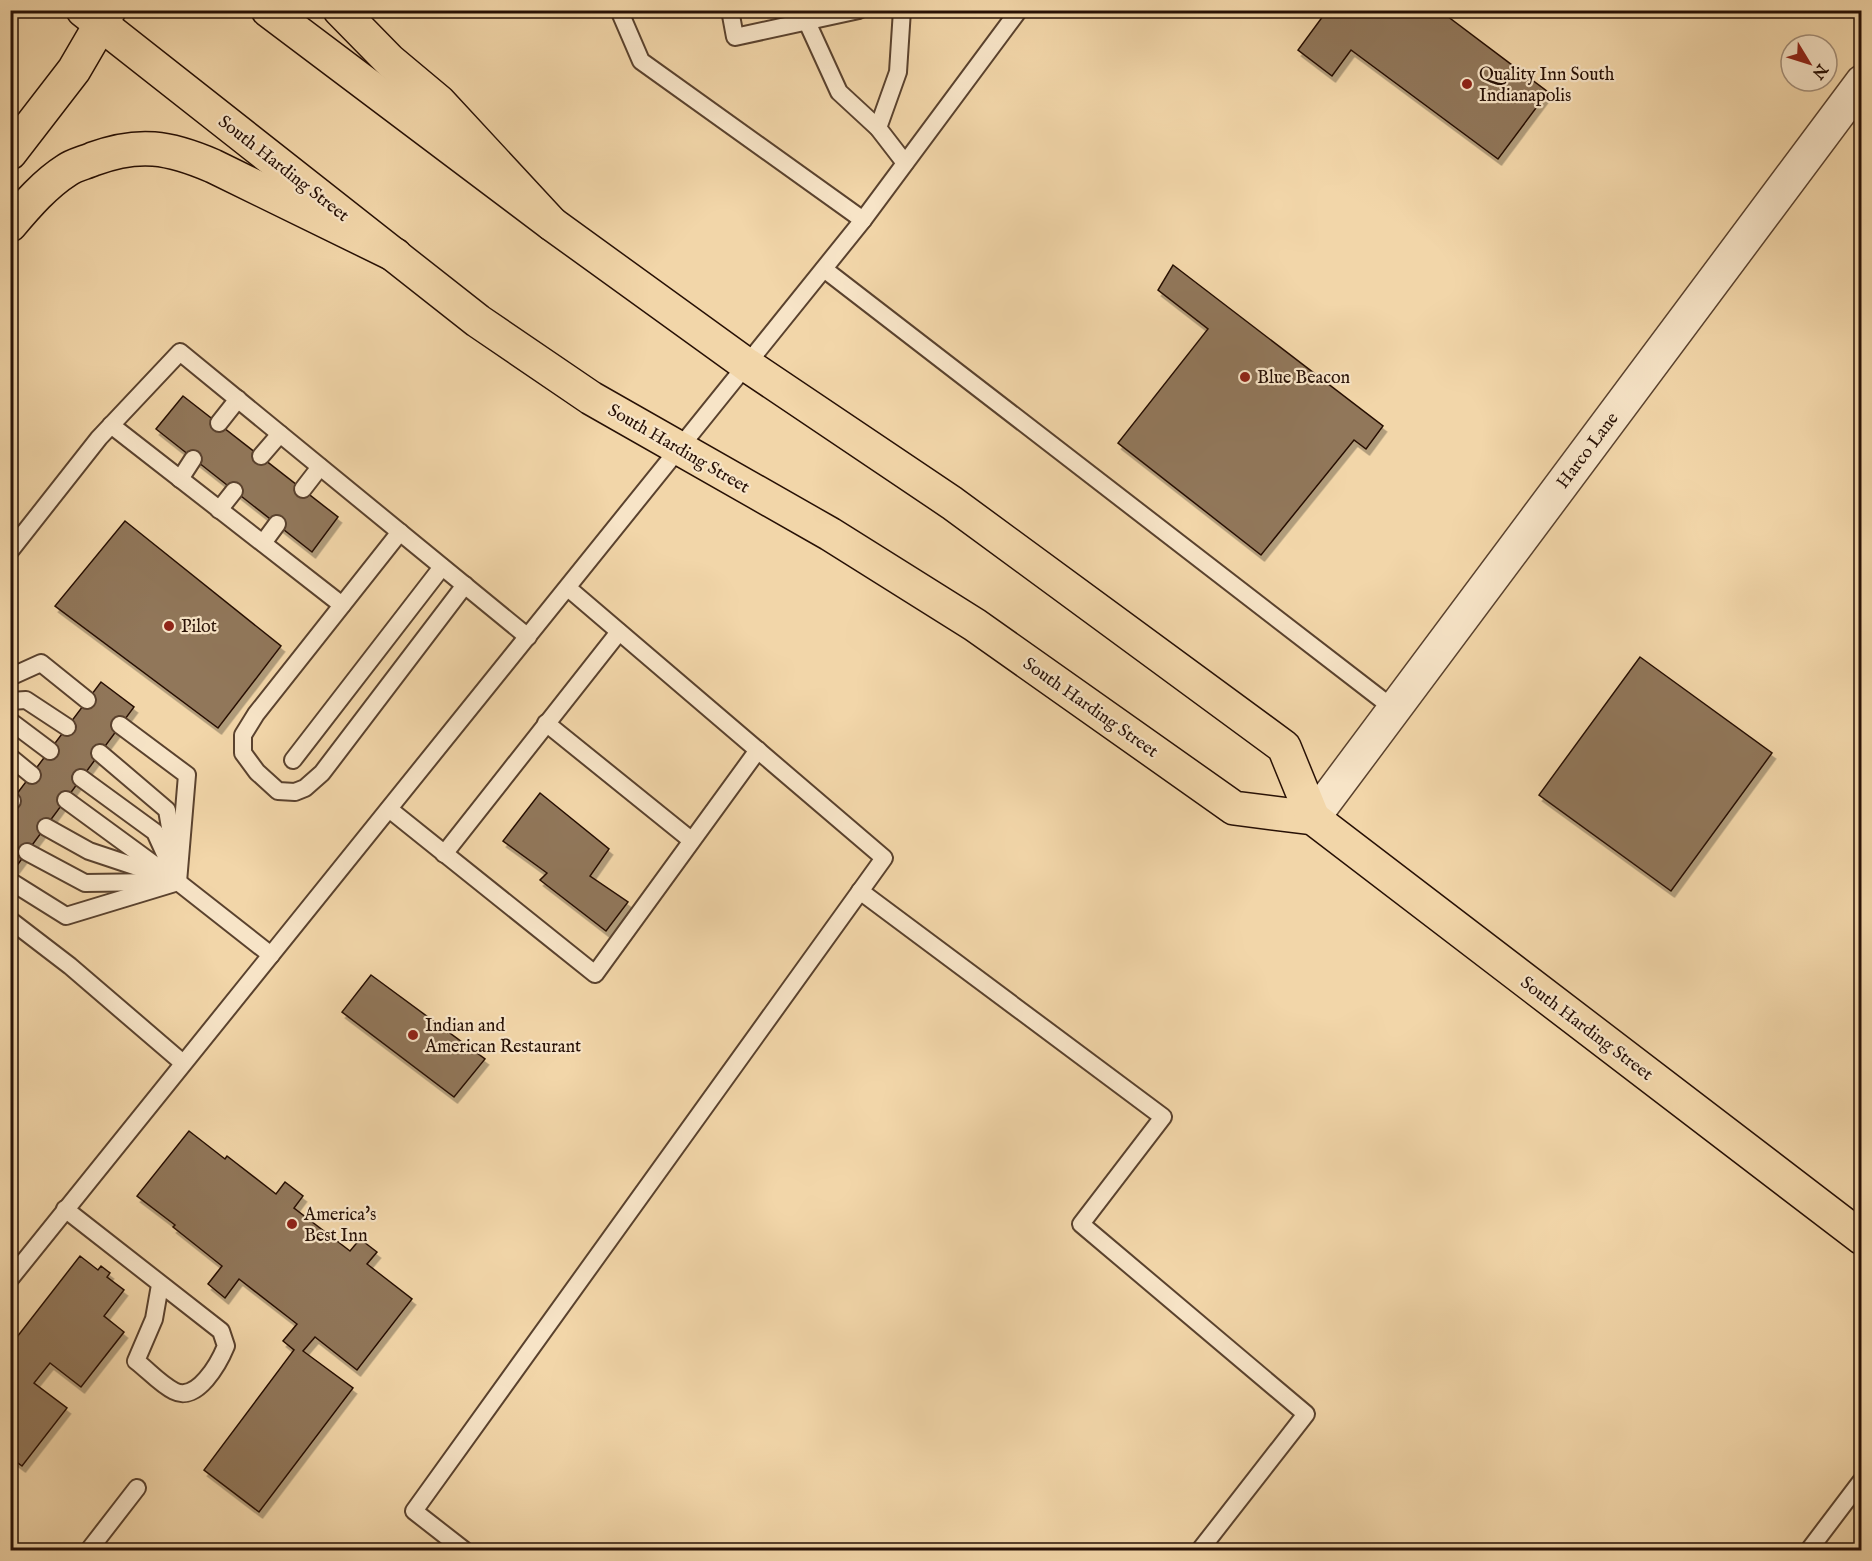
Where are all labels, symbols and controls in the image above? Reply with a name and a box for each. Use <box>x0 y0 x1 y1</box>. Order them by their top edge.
north arrow <box>1779 33 1839 93</box>
text: N <box>1807 59 1832 83</box>
place label: Quality Inn South Indianapolis <box>1479 64 1615 108</box>
marker: Quality Inn South Indianapolis <box>1460 77 1474 91</box>
street label: South Harding Street <box>213 111 353 228</box>
place label: Blue Beacon <box>1257 367 1351 390</box>
marker: Blue Beacon <box>1238 370 1252 384</box>
street label: South Harding Street <box>603 399 753 499</box>
street label: Harco Lane <box>1552 408 1624 494</box>
place label: Pilot <box>181 616 217 639</box>
marker: Pilot <box>162 619 176 633</box>
street label: South Harding Street <box>1018 653 1162 764</box>
street label: South Harding Street <box>1515 972 1657 1087</box>
place label: Indian and American Restaurant <box>424 1015 581 1059</box>
marker: Indian and American Restaurant <box>406 1028 420 1042</box>
place label: America's Best Inn <box>303 1204 376 1248</box>
marker: America's Best Inn <box>285 1217 299 1231</box>

